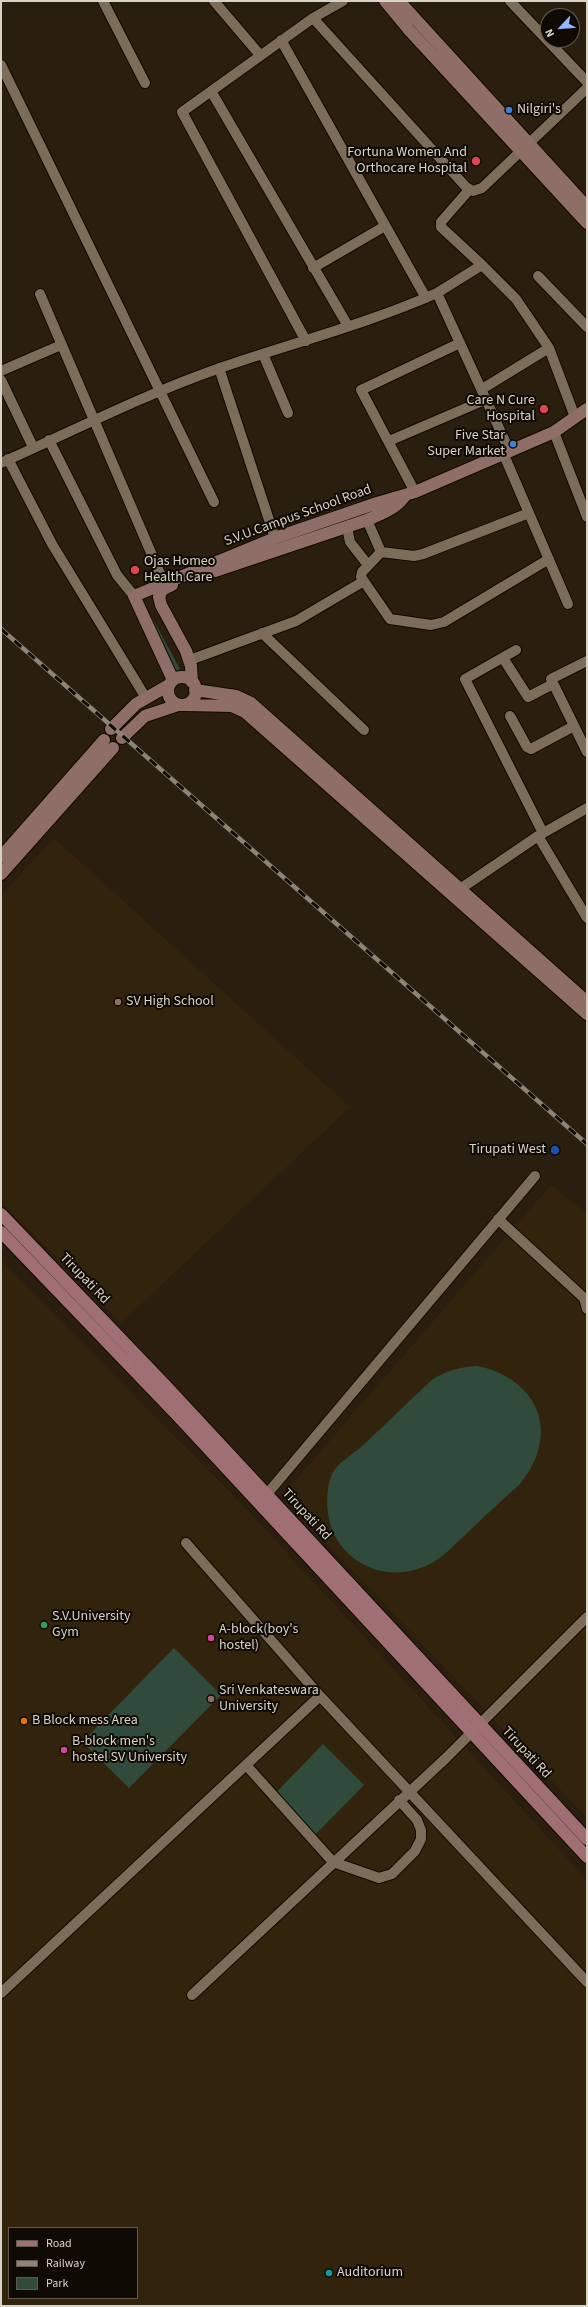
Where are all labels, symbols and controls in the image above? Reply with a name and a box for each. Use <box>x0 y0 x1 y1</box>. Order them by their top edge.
north arrow <box>540 8 580 48</box>
text: N <box>541 26 558 40</box>
place label: Nilgiri's <box>517 102 561 118</box>
marker: Nilgiri's <box>504 105 514 115</box>
place label: Fortuna Women And Orthocare Hospital <box>347 145 467 178</box>
marker: Fortuna Women And Orthocare Hospital <box>470 155 482 167</box>
place label: Care N Cure Hospital <box>466 393 535 426</box>
marker: Care N Cure Hospital <box>538 403 550 415</box>
place label: Five Star Super Market <box>427 428 505 460</box>
marker: Five Star Super Market <box>508 439 518 449</box>
street label: S.V.U.Campus School Road <box>222 481 374 551</box>
place label: Ojas Homeo Health Care <box>144 554 215 586</box>
marker: Ojas Homeo Health Care <box>129 564 141 576</box>
place label: SV High School <box>126 994 214 1010</box>
marker: SV High School <box>113 997 123 1007</box>
place label: Tirupati West <box>469 1142 546 1158</box>
marker: Tirupati West <box>549 1144 561 1156</box>
street label: Tirupati Rd <box>56 1250 112 1308</box>
street label: Tirupati Rd <box>278 1486 334 1544</box>
place label: S.V.University Gym <box>52 1609 131 1642</box>
marker: S.V.University Gym <box>39 1620 49 1630</box>
place label: A-block(boy's hostel) <box>219 1622 298 1654</box>
marker: A-block(boy's hostel) <box>206 1633 216 1643</box>
place label: Sri Venkateswara University <box>219 1683 319 1716</box>
marker: Sri Venkateswara University <box>206 1694 216 1704</box>
place label: B Block mess Area <box>32 1713 138 1729</box>
marker: B Block mess Area <box>19 1716 29 1726</box>
street label: Tirupati Rd <box>498 1724 554 1782</box>
place label: B-block men's hostel SV University <box>72 1734 187 1766</box>
marker: B-block men's hostel SV University <box>59 1745 69 1755</box>
legend <box>8 2227 138 2299</box>
text: Road <box>46 2235 72 2252</box>
text: Railway <box>46 2255 85 2272</box>
place label: Auditorium <box>337 2265 403 2281</box>
marker: Auditorium <box>324 2268 334 2278</box>
text: Park <box>46 2275 68 2292</box>

